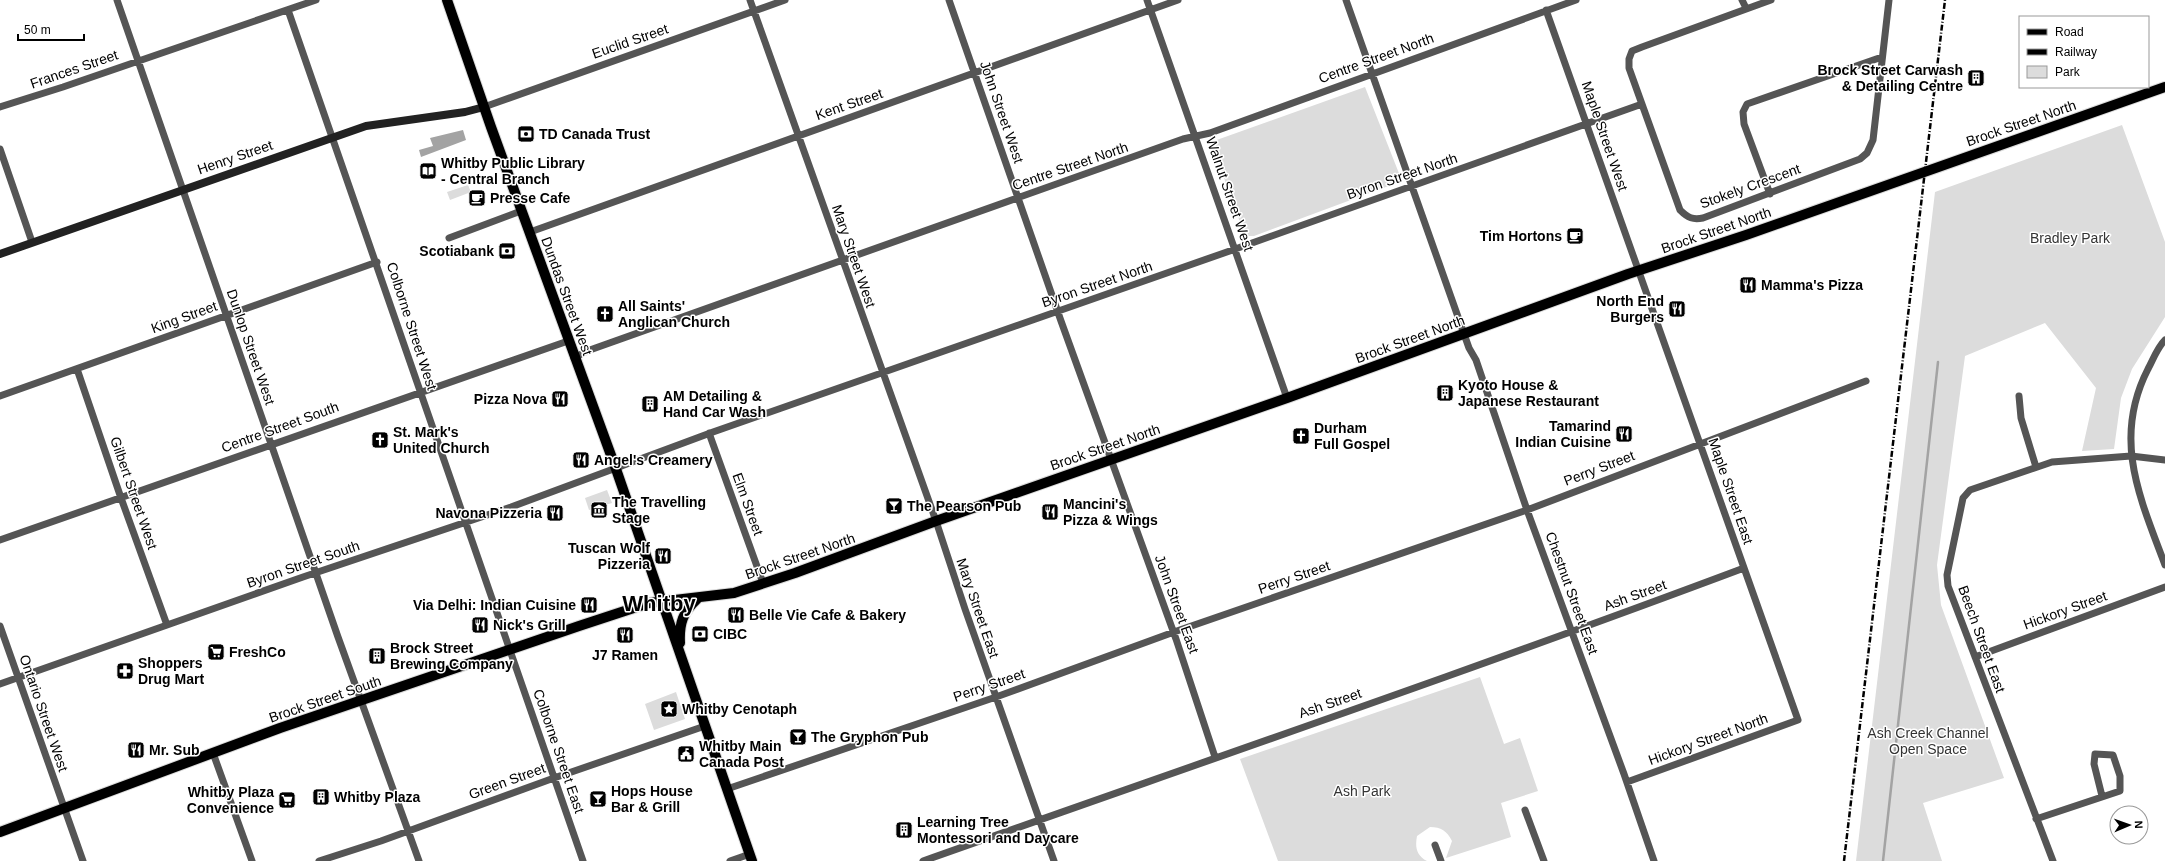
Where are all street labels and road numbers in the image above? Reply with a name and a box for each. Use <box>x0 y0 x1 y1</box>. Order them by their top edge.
street label: Euclid Street <box>590 20 670 61</box>
street label: Centre Street North <box>1316 30 1436 86</box>
street label: Frances Street <box>28 46 120 92</box>
street label: John Street West <box>977 59 1027 165</box>
street label: Maple Street West <box>1579 79 1631 193</box>
street label: Kent Street <box>813 85 885 123</box>
street label: Brock Street North <box>1964 97 2078 149</box>
street label: Walnut Street West <box>1203 135 1257 253</box>
street label: Henry Street <box>195 137 275 177</box>
street label: Centre Street North <box>1010 139 1130 193</box>
street label: Byron Street North <box>1345 150 1459 202</box>
street label: Stokely Crescent <box>1698 160 1803 212</box>
street label: Mary Street West <box>829 202 879 310</box>
street label: Brock Street North <box>1659 204 1773 256</box>
street label: Dundas Street West <box>538 235 596 358</box>
street label: Byron Street North <box>1040 258 1154 310</box>
street label: Colborne Street West <box>384 260 440 392</box>
street label: Dunlop Street West <box>224 287 278 407</box>
street label: King Street <box>149 298 219 336</box>
street label: Brock Street North <box>1353 312 1467 366</box>
street label: Centre Street South <box>219 398 341 456</box>
street label: Brock Street North <box>1048 421 1162 473</box>
street label: Gilbert Street West <box>107 435 161 551</box>
street label: Maple Street East <box>1705 436 1757 546</box>
street label: Perry Street <box>1561 447 1637 489</box>
street label: Elm Street <box>729 471 767 538</box>
street label: Brock Street North <box>743 530 857 582</box>
street label: Chestnut Street East <box>1542 530 1602 657</box>
street label: Byron Street South <box>244 537 362 591</box>
street label: John Street East <box>1152 553 1202 655</box>
street label: Mary Street East <box>953 556 1003 660</box>
street label: Perry Street <box>1256 557 1332 597</box>
street label: Ash Street <box>1602 576 1669 614</box>
street label: Beech Street East <box>1955 583 2009 695</box>
street label: Hickory Street <box>2021 587 2109 633</box>
street label: Ontario Street West <box>16 652 72 774</box>
street label: Perry Street <box>951 665 1027 705</box>
street label: Brock Street South <box>267 672 383 726</box>
street label: Ash Street <box>1296 685 1364 721</box>
street label: Colborne Street East <box>530 687 588 815</box>
street label: Hickory Street North <box>1646 710 1770 768</box>
street label: Green Street <box>467 760 547 802</box>

